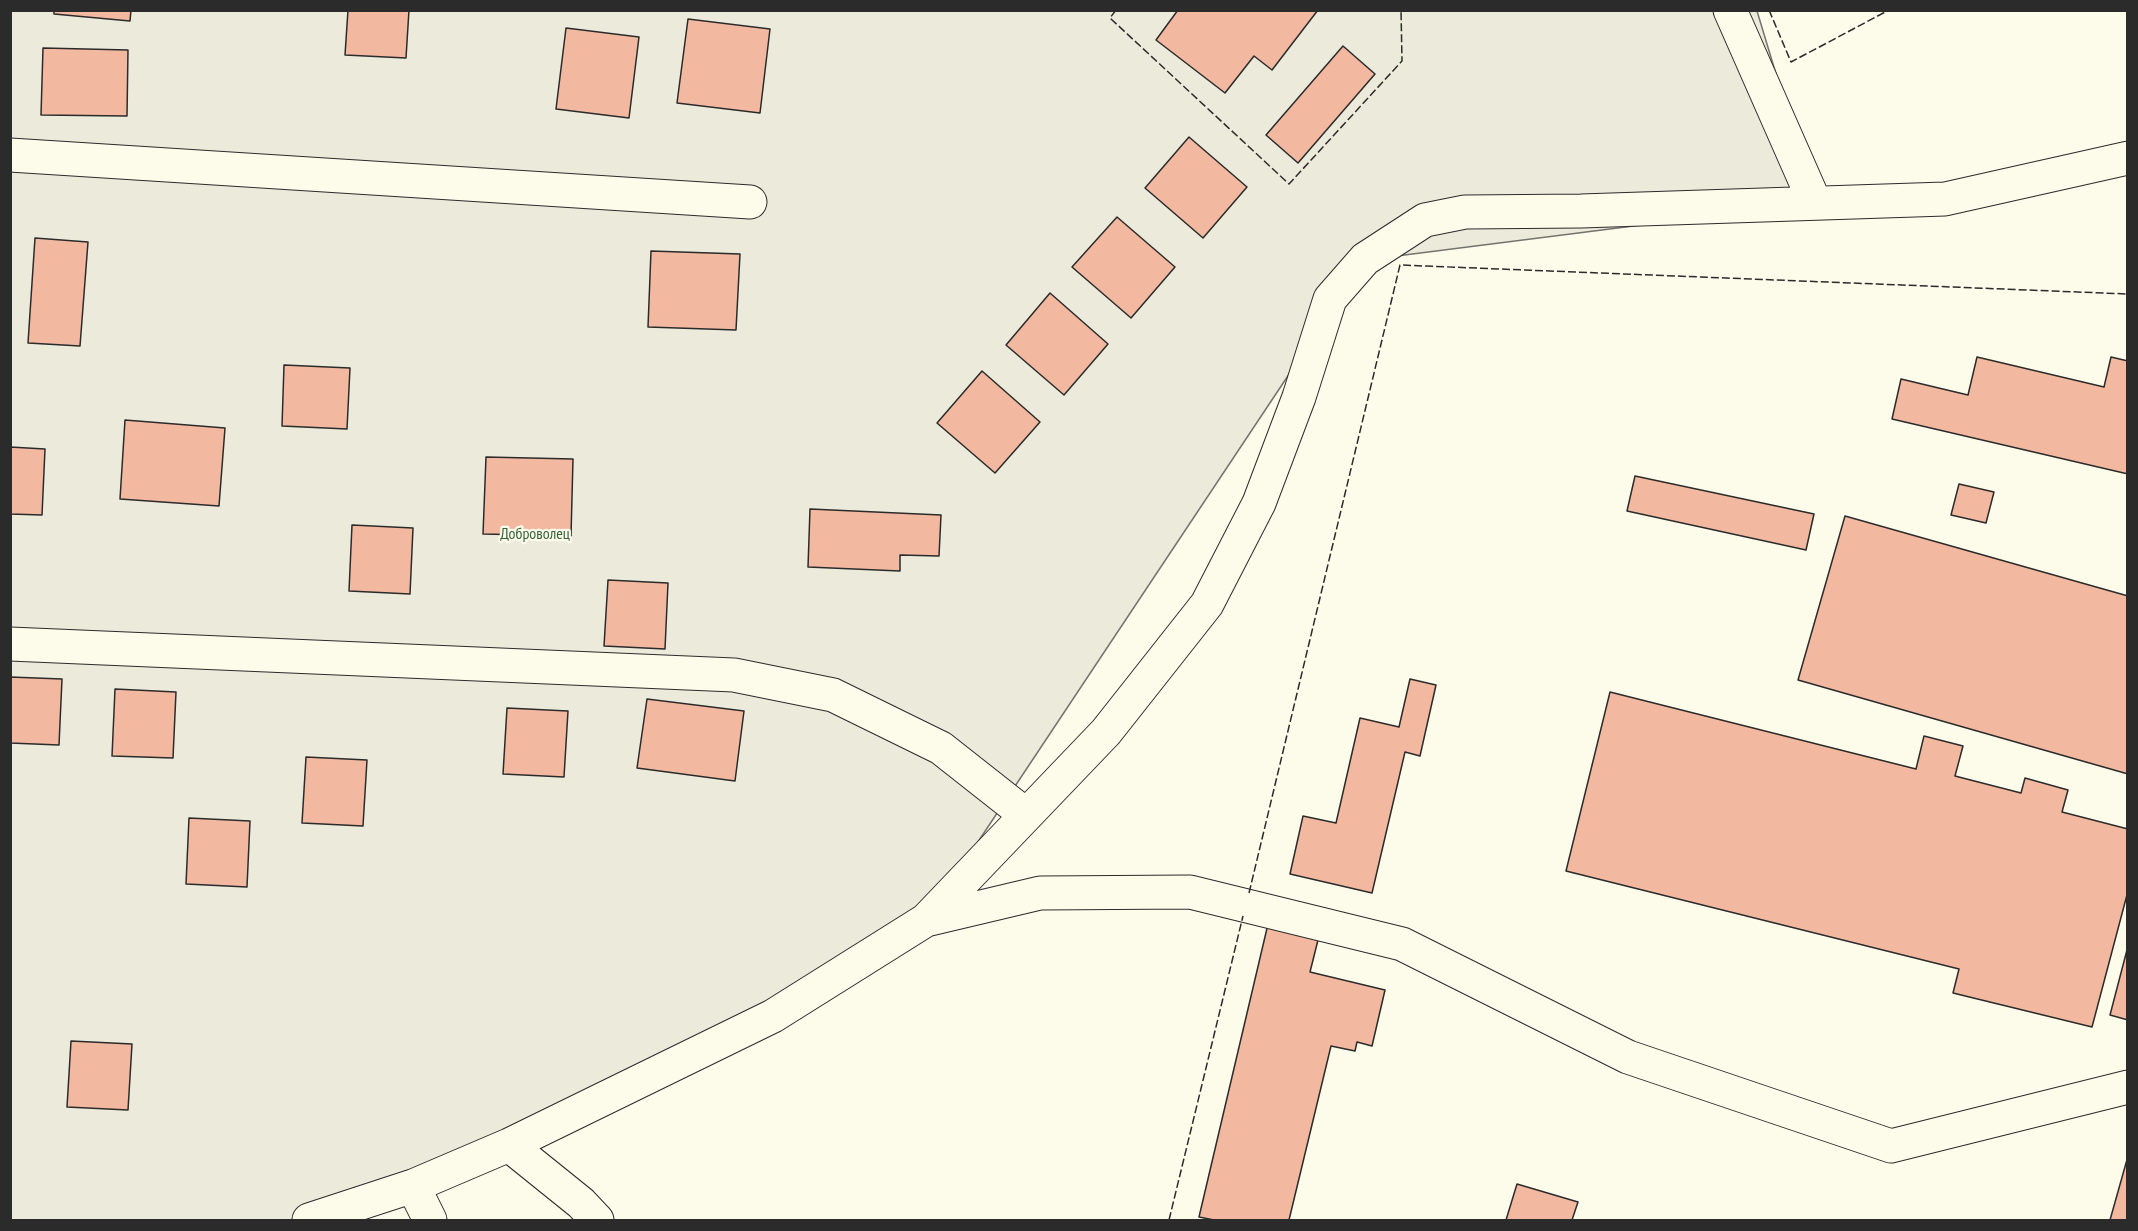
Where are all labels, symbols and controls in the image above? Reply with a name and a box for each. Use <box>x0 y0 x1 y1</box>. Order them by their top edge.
park label: Доброволец <box>500 524 570 544</box>

